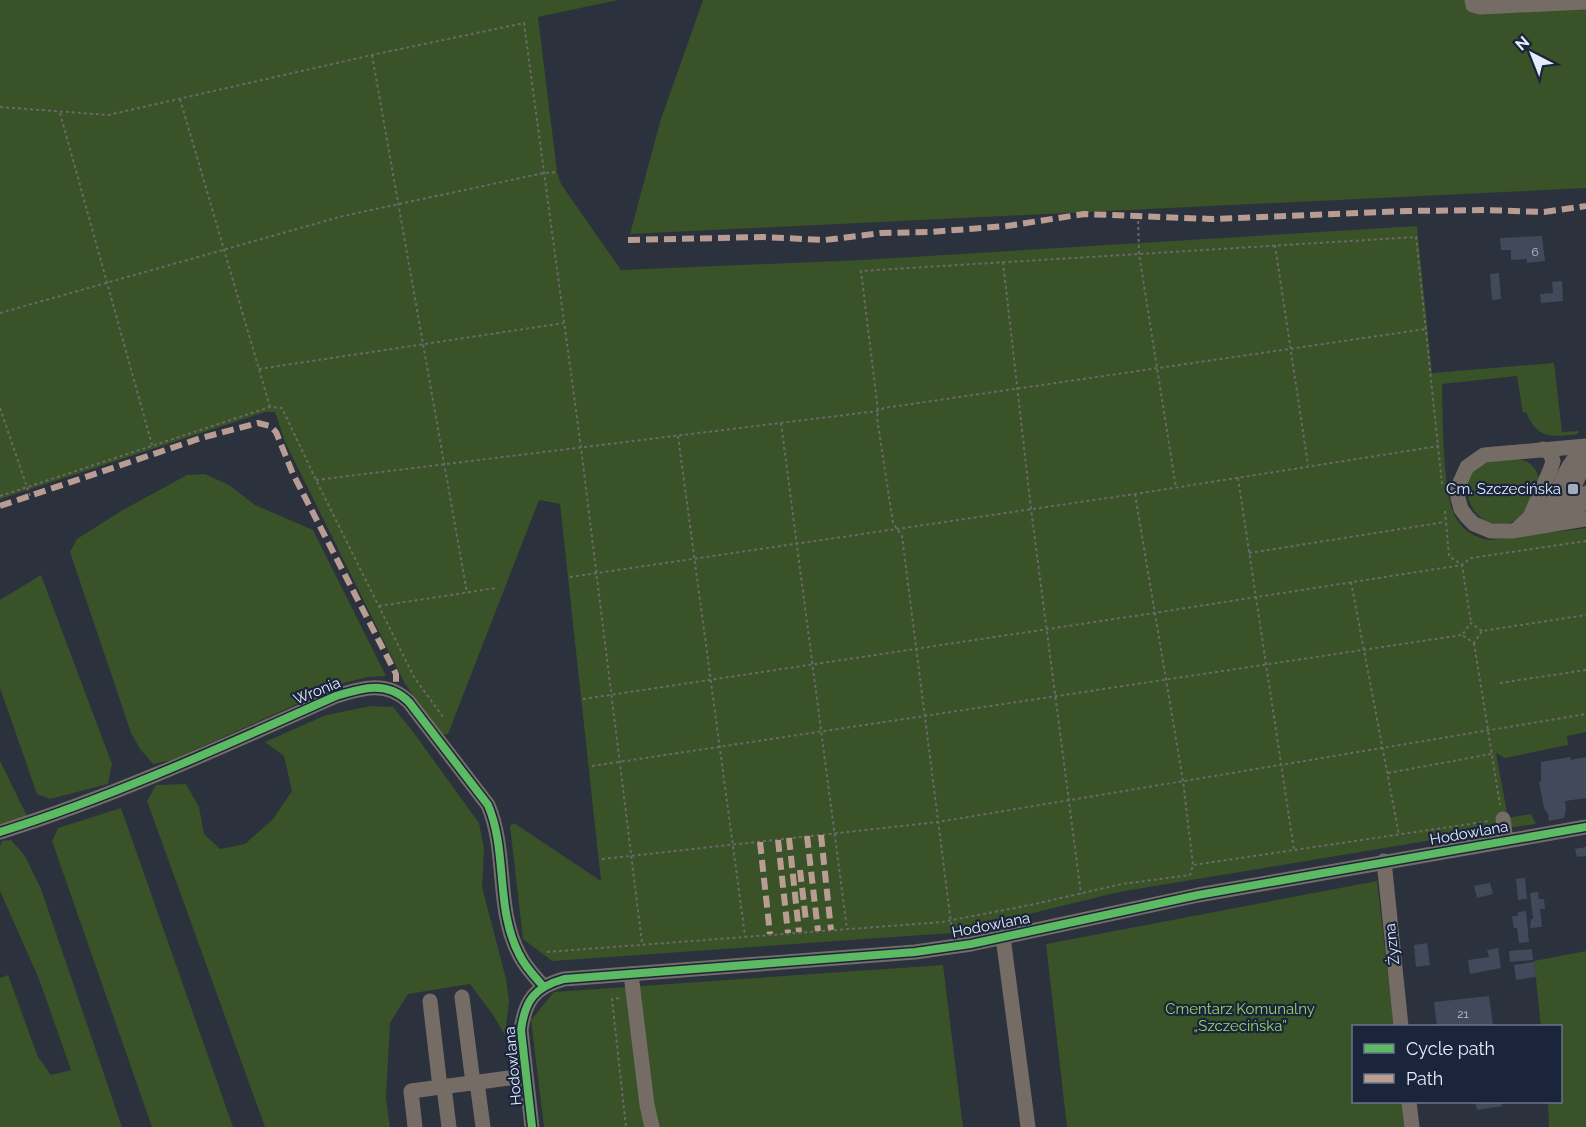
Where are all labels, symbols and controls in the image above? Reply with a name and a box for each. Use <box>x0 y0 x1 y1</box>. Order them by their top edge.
north arrow <box>1502 24 1562 84</box>
text: N <box>1511 32 1533 54</box>
house number: 6 <box>1531 245 1539 259</box>
place label: Cm. Szczecińska <box>1446 480 1561 498</box>
marker: Cm. Szczecińska <box>1566 482 1580 496</box>
street label: Wronia <box>291 673 343 709</box>
street label: Hodowlana <box>1428 817 1510 849</box>
street label: Hodowlana <box>950 909 1032 941</box>
street label: Żyzna <box>1380 922 1403 966</box>
park label: Cmentarz Komunalny „Szczecińska” <box>1165 1000 1315 1035</box>
house number: 21 <box>1457 1007 1469 1021</box>
legend <box>1352 1025 1562 1103</box>
street label: Hodowlana <box>501 1026 525 1106</box>
text: Cycle path <box>1406 1038 1495 1059</box>
text: Path <box>1406 1068 1443 1089</box>

